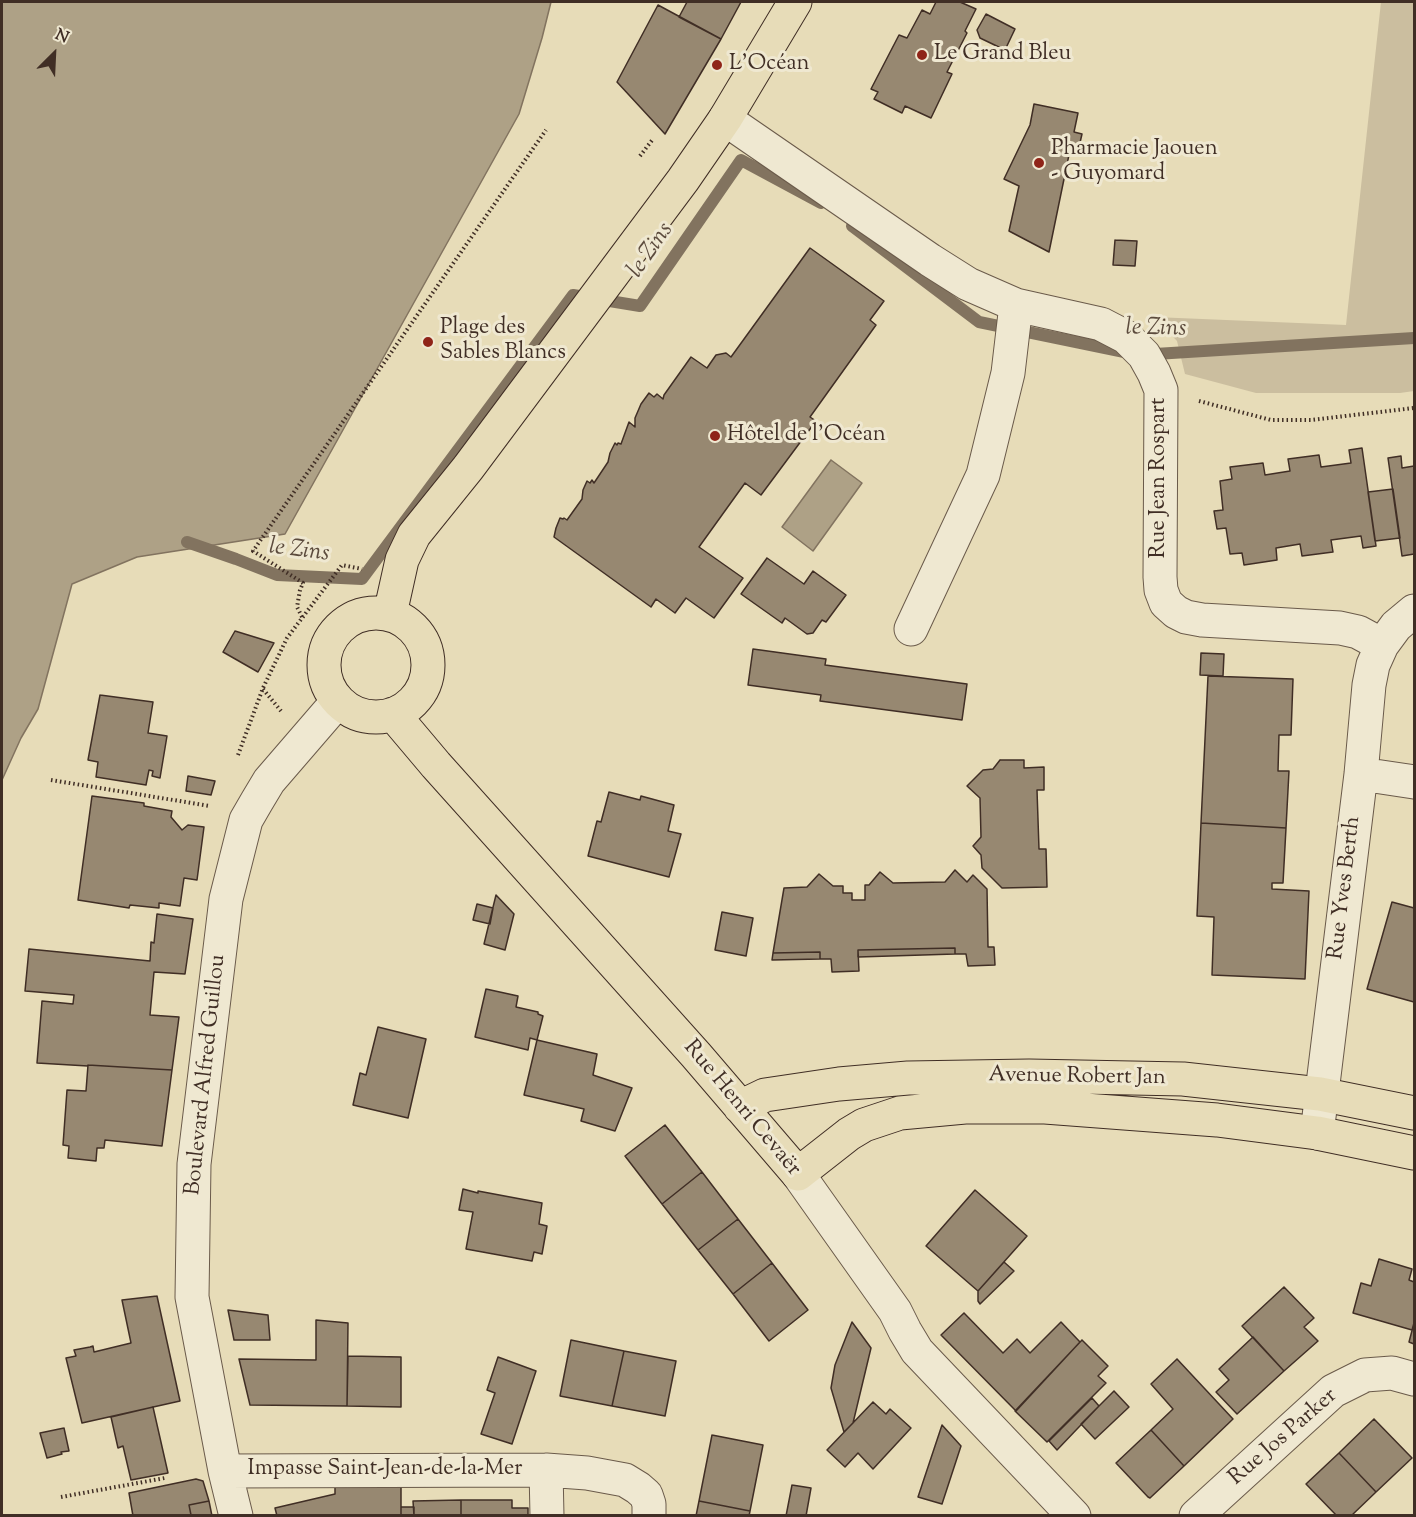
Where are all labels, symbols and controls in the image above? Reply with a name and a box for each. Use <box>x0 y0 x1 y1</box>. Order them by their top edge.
north arrow <box>24 24 84 84</box>
text: N <box>51 24 72 50</box>
place label: Le Grand Bleu <box>934 42 1071 68</box>
marker: Le Grand Bleu <box>915 48 929 62</box>
place label: L'Océan <box>729 52 810 78</box>
marker: L'Océan <box>710 58 724 72</box>
place label: Pharmacie Jaouen - Guyomard <box>1051 137 1218 188</box>
marker: Pharmacie Jaouen - Guyomard <box>1032 156 1046 170</box>
water label: le Zins <box>623 218 681 284</box>
water label: le Zins <box>1125 315 1187 345</box>
place label: Plage des Sables Blancs <box>440 316 566 368</box>
marker: Plage des Sables Blancs <box>421 335 435 349</box>
street label: Rue Jean Rospart <box>1147 398 1173 558</box>
place label: Hôtel de l'Océan <box>727 423 886 449</box>
marker: Hôtel de l'Océan <box>708 429 722 443</box>
water label: le Zins <box>267 534 331 570</box>
street label: Rue Yves Berth <box>1324 815 1368 961</box>
street label: Boulevard Alfred Guillou <box>181 953 233 1197</box>
street label: Rue Henri Cevaër <box>676 1036 806 1182</box>
street label: Avenue Robert Jan <box>988 1063 1166 1093</box>
street label: Rue Jos Parker <box>1225 1384 1343 1492</box>
street label: Impasse Saint-Jean-de-la-Mer <box>248 1457 522 1483</box>

